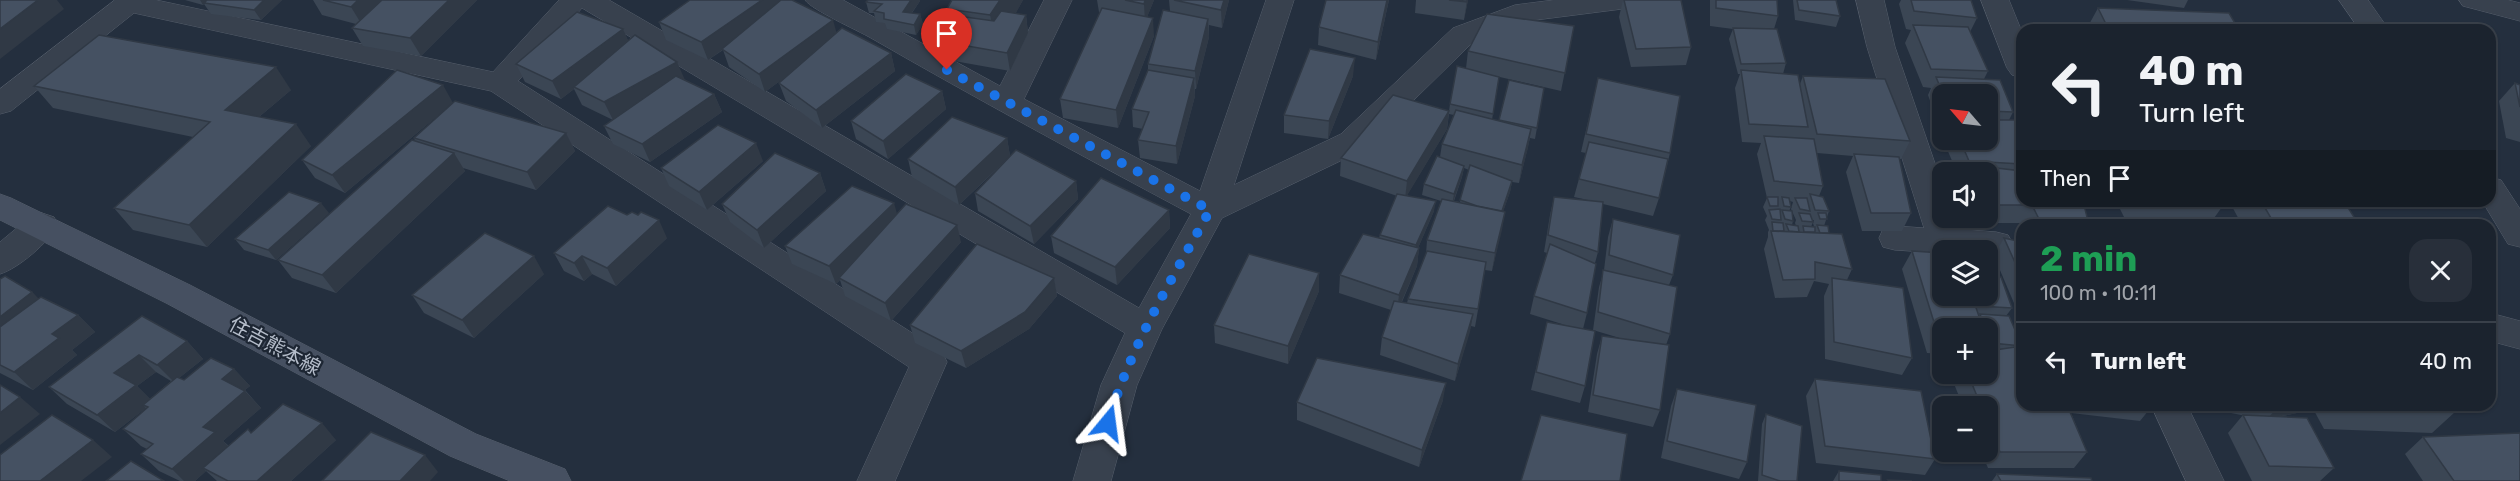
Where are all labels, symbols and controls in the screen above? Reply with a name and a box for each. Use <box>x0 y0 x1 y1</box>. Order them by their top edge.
pin <box>921 8 972 70</box>
icon: arrive <box>930 17 963 50</box>
text: 40 m <box>2139 46 2244 96</box>
icon: left <box>2040 48 2118 126</box>
north arrow <box>1932 84 1998 150</box>
map controls <box>1932 84 1998 462</box>
text: Turn left <box>2139 97 2244 129</box>
button: sound <box>1932 162 1998 228</box>
icon: arrive <box>2103 162 2136 195</box>
text: Then <box>2040 165 2091 192</box>
text: 2 min <box>2040 237 2138 280</box>
button: close <box>2409 239 2472 302</box>
button: layers <box>1932 240 1998 306</box>
text: 100 m · 10:11 <box>2040 281 2157 305</box>
street label: 住吉熊本線 <box>225 312 325 380</box>
button: + <box>1932 318 1998 384</box>
icon: left <box>2040 345 2073 378</box>
text: Turn left <box>2091 348 2186 375</box>
text: 40 m <box>2419 348 2472 375</box>
position arrow <box>1076 391 1140 455</box>
button: − <box>1932 396 1998 462</box>

